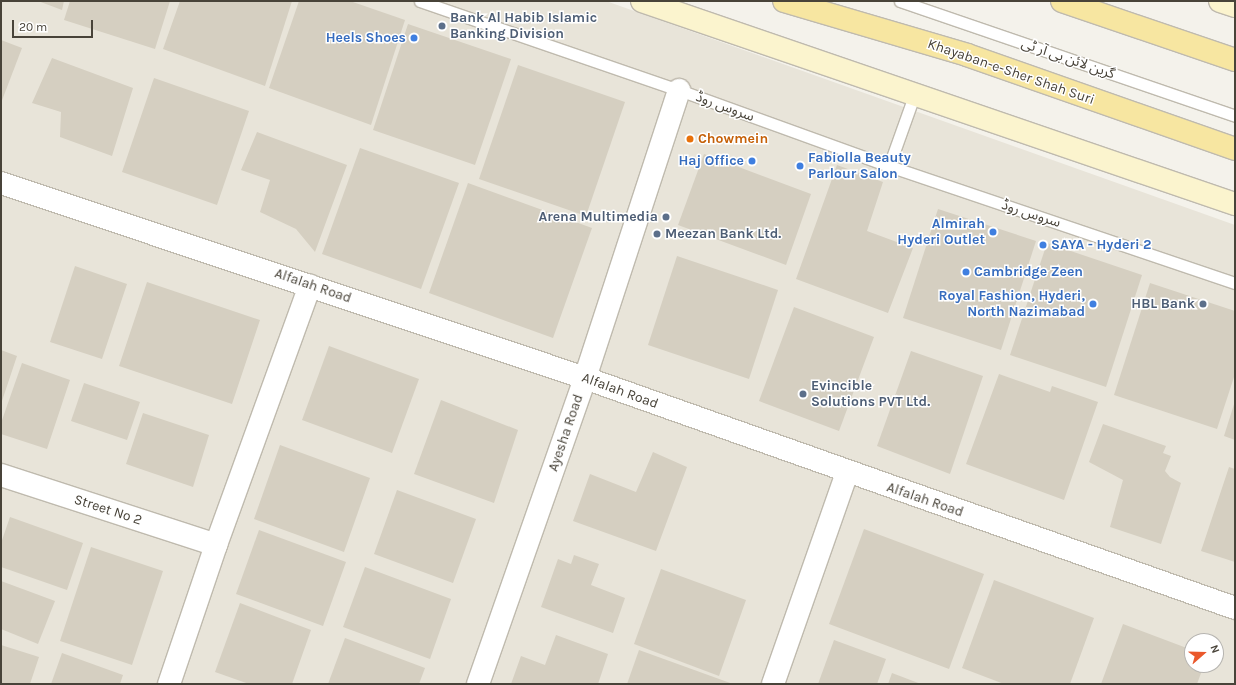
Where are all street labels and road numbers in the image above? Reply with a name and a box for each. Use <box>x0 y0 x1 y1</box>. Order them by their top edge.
street label: گرین لائن بی آر ٹی <box>1019 35 1117 83</box>
street label: Khayaban-e-Sher Shah Suri <box>925 36 1097 108</box>
street label: سروس روڈ <box>693 89 757 125</box>
street label: سروس روڈ <box>999 197 1063 231</box>
street label: Alfalah Road <box>272 265 354 307</box>
street label: Alfalah Road <box>579 369 661 413</box>
street label: Ayesha Road <box>545 392 587 474</box>
street label: Alfalah Road <box>884 479 966 521</box>
street label: Street No 2 <box>72 491 144 529</box>

